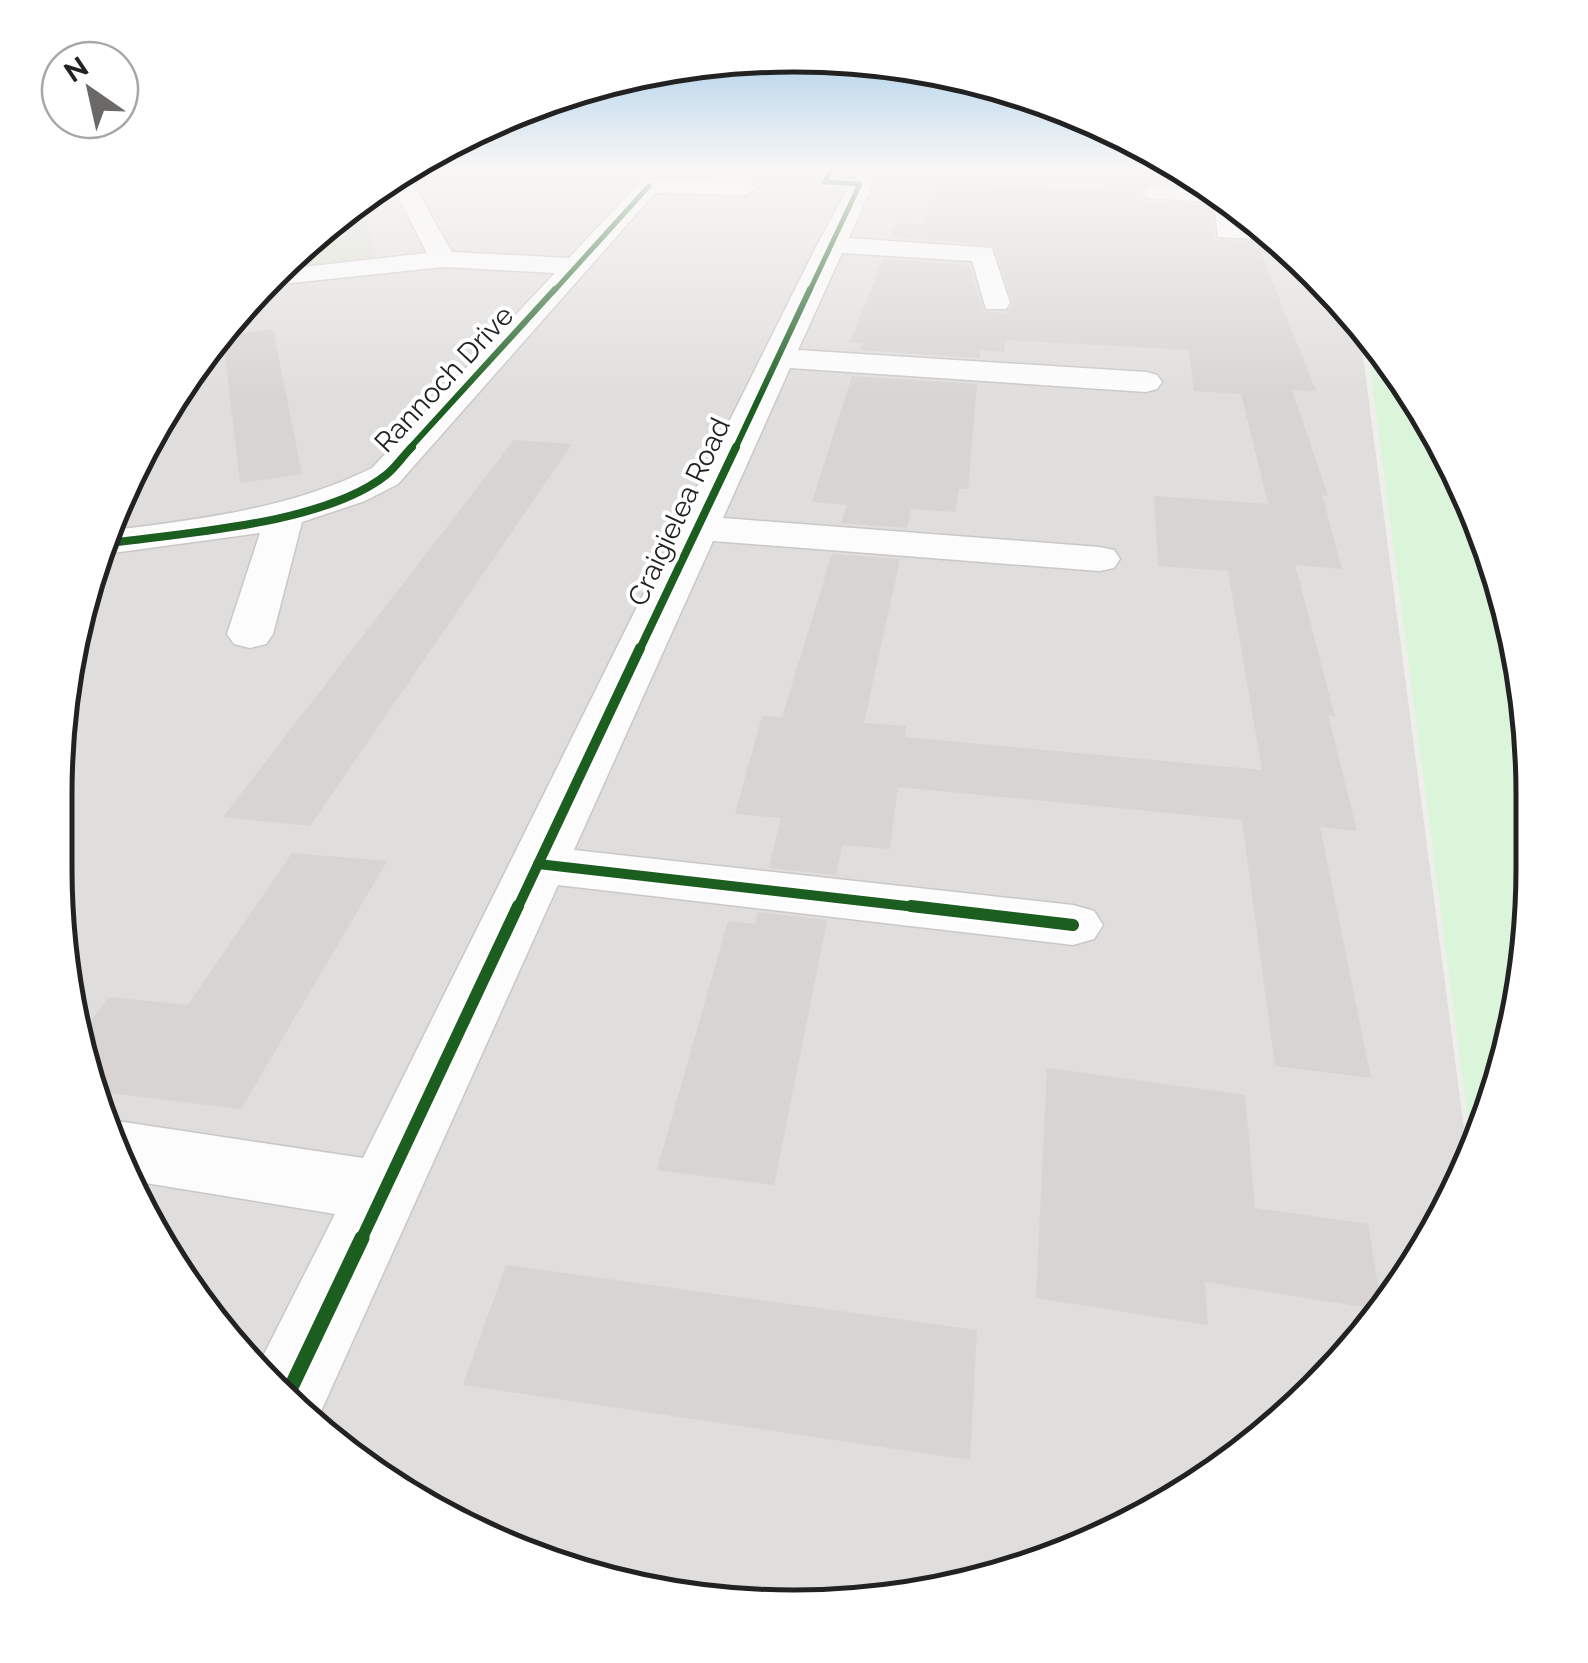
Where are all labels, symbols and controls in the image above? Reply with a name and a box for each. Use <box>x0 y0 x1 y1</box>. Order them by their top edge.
north arrow <box>40 40 140 140</box>
text: N <box>58 50 94 89</box>
street label: Rannoch Drive <box>368 299 520 459</box>
street label: Craigielea Road <box>621 413 737 611</box>

